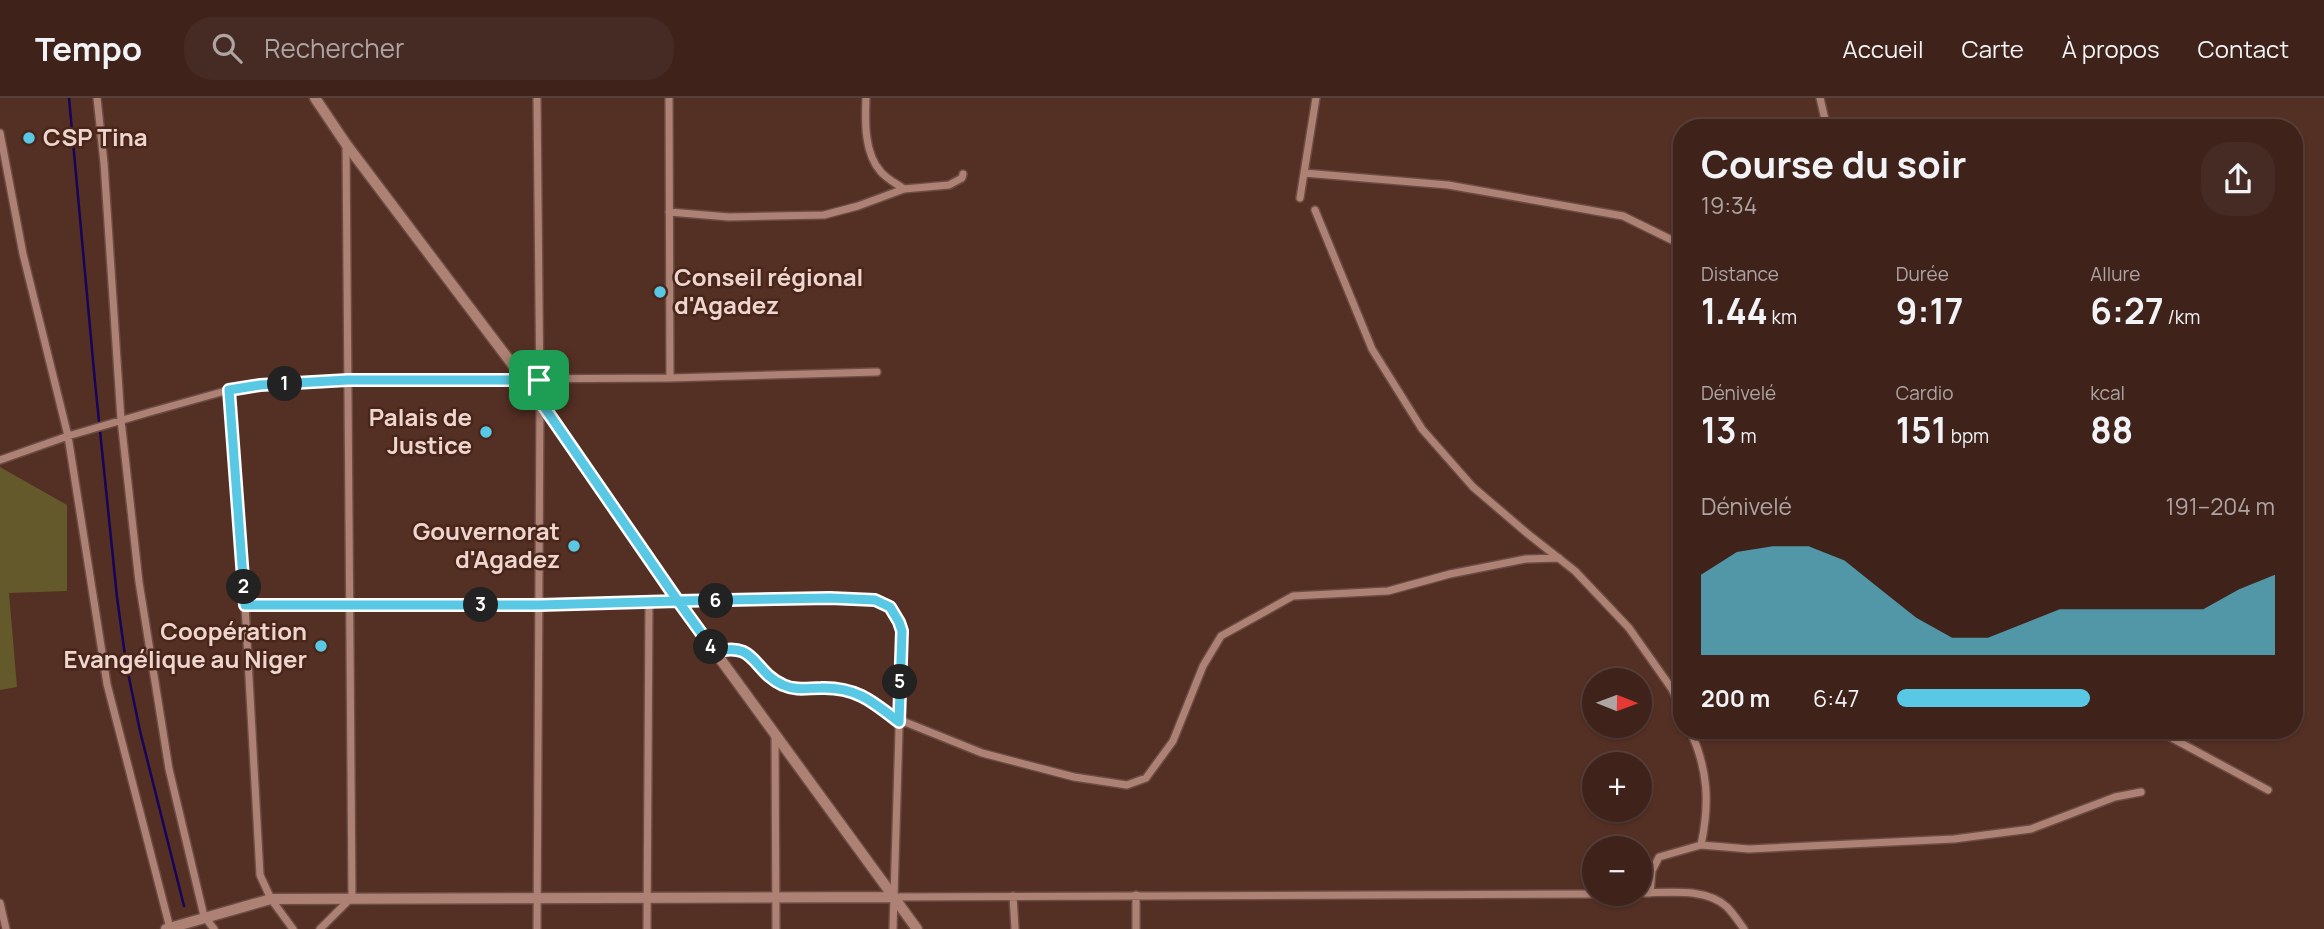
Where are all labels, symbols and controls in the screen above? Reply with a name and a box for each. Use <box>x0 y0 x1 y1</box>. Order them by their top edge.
search box <box>184 17 674 80</box>
text: Tempo <box>35 26 142 71</box>
icon: search <box>208 29 246 67</box>
text: Rechercher <box>264 30 404 66</box>
text: Accueil <box>1843 32 1923 65</box>
text: Carte <box>1961 32 2024 65</box>
text: À propos <box>2062 32 2160 65</box>
text: Contact <box>2198 32 2289 65</box>
place label: CSP Tina <box>43 120 147 153</box>
marker: CSP Tina <box>21 130 37 146</box>
text: Course du soir <box>1701 137 1966 189</box>
button: share <box>2201 142 2275 216</box>
text: 19:34 <box>1701 189 1757 221</box>
place label: Conseil régional d'Agadez <box>674 260 863 321</box>
text: Distance <box>1701 261 1779 287</box>
text: Durée <box>1896 261 1949 287</box>
text: Allure <box>2090 261 2140 287</box>
marker: Conseil régional d'Agadez <box>652 284 668 300</box>
text: 1.44 <box>1701 287 1768 335</box>
text: 9:17 <box>1896 287 1963 335</box>
text: 6:27 <box>2090 287 2164 335</box>
text: km <box>1768 304 1797 330</box>
text: /km <box>2164 304 2200 330</box>
pin <box>509 350 569 410</box>
icon: arrive <box>520 361 558 399</box>
pin: 1 <box>268 366 302 402</box>
text: 1 <box>280 370 289 396</box>
text: Dénivelé <box>1701 380 1776 406</box>
text: Cardio <box>1896 380 1953 406</box>
text: kcal <box>2090 380 2125 406</box>
place label: Palais de Justice <box>369 400 472 461</box>
text: 13 <box>1701 406 1737 454</box>
text: 151 <box>1896 406 1947 454</box>
text: 88 <box>2090 406 2133 454</box>
text: m <box>1737 423 1757 449</box>
text: bpm <box>1947 423 1989 449</box>
marker: Palais de Justice <box>478 424 494 440</box>
text: Dénivelé <box>1701 490 1792 522</box>
text: 191–204 m <box>2166 490 2275 522</box>
place label: Gouvernorat d'Agadez <box>413 514 560 575</box>
marker: Gouvernorat d'Agadez <box>566 538 582 554</box>
pin: 2 <box>226 570 262 604</box>
text: 2 <box>238 573 249 599</box>
pin: 6 <box>698 584 734 618</box>
text: 6 <box>710 587 721 613</box>
pin: 3 <box>463 588 498 622</box>
text: 3 <box>475 591 486 617</box>
place label: Coopération Evangélique au Niger <box>63 614 307 675</box>
pin: 4 <box>694 630 728 664</box>
text: 4 <box>705 633 716 659</box>
marker: Coopération Evangélique au Niger <box>313 638 329 654</box>
pin: 5 <box>883 664 918 700</box>
text: 5 <box>894 668 905 694</box>
north arrow <box>1582 668 1652 738</box>
map controls <box>1582 668 1652 906</box>
text: 200 m <box>1701 682 1770 714</box>
text: 6:47 <box>1813 682 1859 714</box>
button: + <box>1582 752 1652 822</box>
button: − <box>1582 836 1652 906</box>

